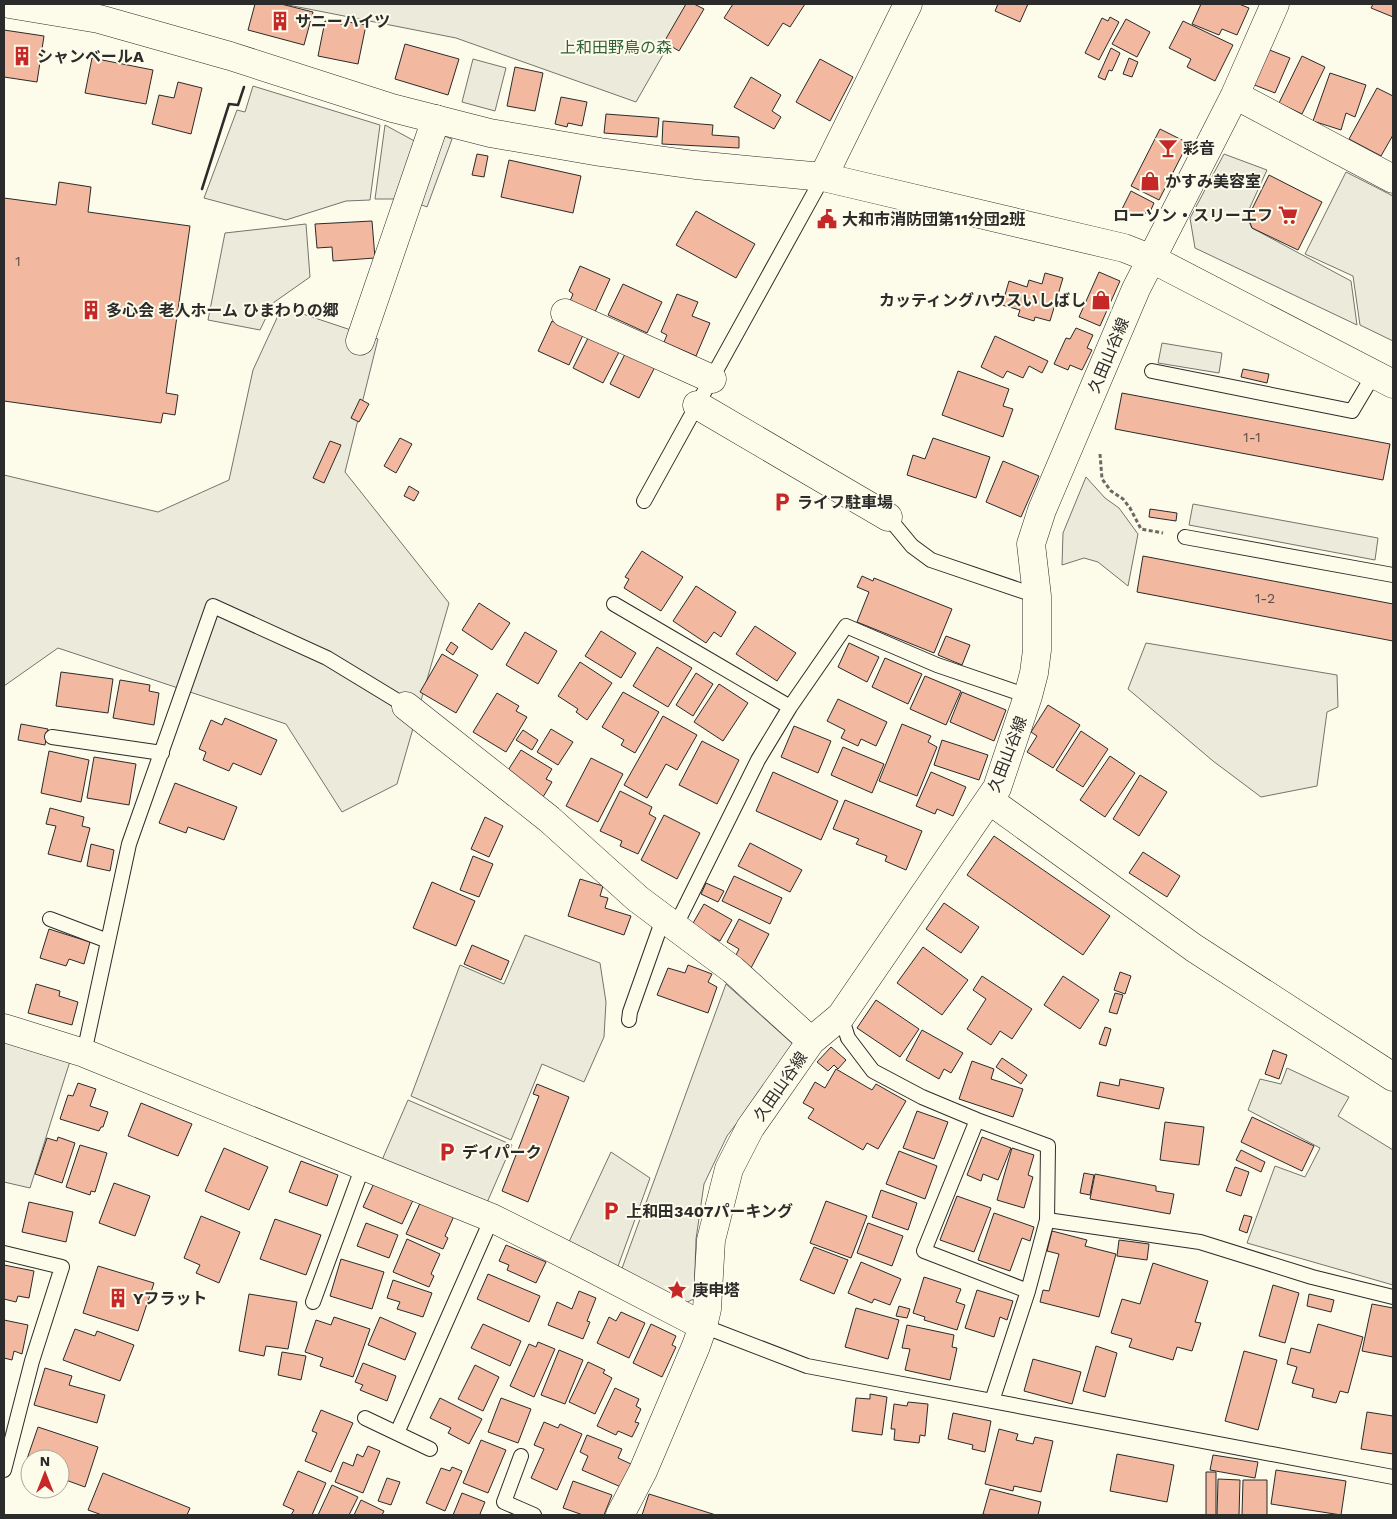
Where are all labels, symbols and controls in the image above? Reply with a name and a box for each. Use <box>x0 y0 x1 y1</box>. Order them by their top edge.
building icon: サニーハイツ <box>269 10 291 32</box>
place label: サニーハイツ <box>295 12 390 31</box>
park label: 上和田野鳥の森 <box>560 38 672 57</box>
building icon: シャンベールA <box>11 45 33 67</box>
place label: シャンベールA <box>37 47 144 66</box>
bar icon: 彩音 <box>1157 137 1179 159</box>
place label: 彩音 <box>1183 139 1215 158</box>
shop icon: かすみ美容室 <box>1139 170 1161 192</box>
place label: かすみ美容室 <box>1165 172 1261 191</box>
supermarket icon: ローソン・スリーエフ <box>1277 204 1299 226</box>
place label: ローソン・スリーエフ <box>1113 206 1273 225</box>
public building icon: 大和市消防団第11分団2班 <box>816 208 838 230</box>
place label: 大和市消防団第11分団2班 <box>842 210 1025 229</box>
house number: 1 <box>15 253 21 269</box>
shop icon: カッティングハウスいしばし <box>1090 289 1112 311</box>
place label: カッティングハウスいしばし <box>879 291 1086 310</box>
building icon: 多心会 老人ホーム ひまわりの郷 <box>80 299 102 321</box>
place label: 多心会 老人ホーム ひまわりの郷 <box>106 301 339 320</box>
street label: 久田山谷線 <box>1084 315 1133 396</box>
house number: 1-1 <box>1243 429 1261 445</box>
parking icon: ライフ駐車場 <box>771 491 793 513</box>
place label: ライフ駐車場 <box>797 493 893 512</box>
house number: 1-2 <box>1255 590 1275 606</box>
street label: 久田山谷線 <box>984 713 1031 795</box>
street label: 久田山谷線 <box>750 1048 811 1125</box>
parking icon: デイパーク <box>436 1141 458 1163</box>
place label: デイパーク <box>462 1143 542 1162</box>
parking icon: 上和田3407パーキング <box>600 1200 622 1222</box>
place label: 上和田3407パーキング <box>626 1202 793 1221</box>
place icon: 庚申塔 <box>666 1279 688 1301</box>
place label: 庚申塔 <box>692 1281 740 1300</box>
building icon: Yフラット <box>107 1287 129 1309</box>
place label: Yフラット <box>133 1289 208 1308</box>
north arrow <box>20 1449 70 1499</box>
text: N <box>40 1453 50 1469</box>

